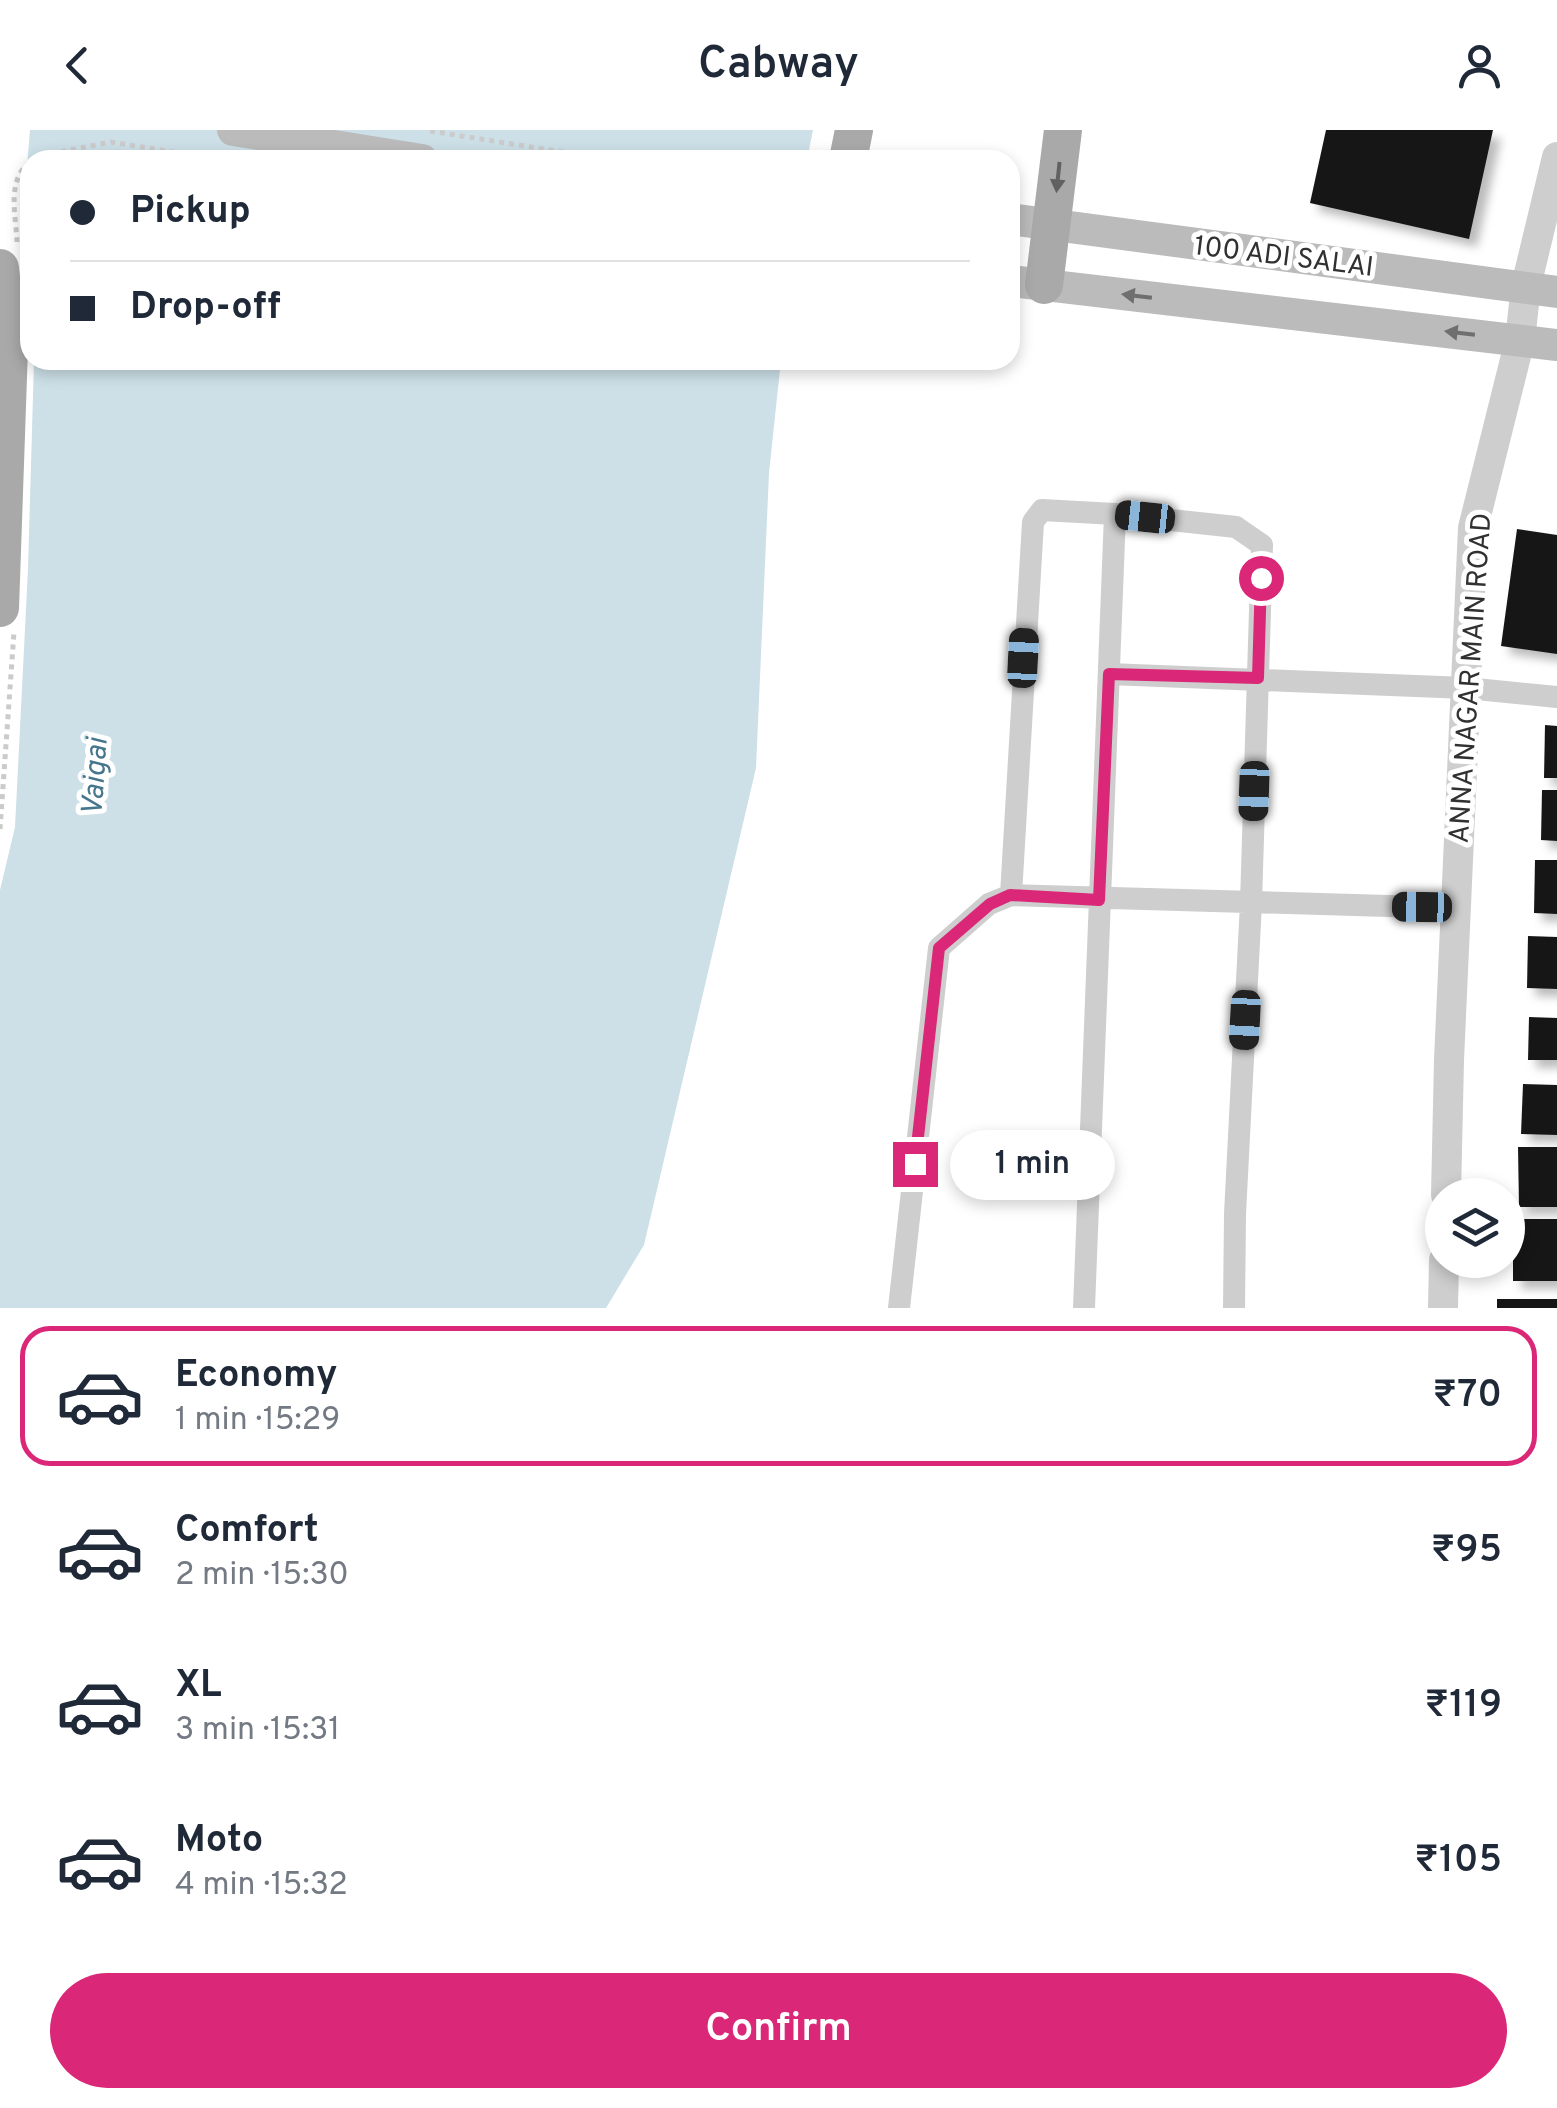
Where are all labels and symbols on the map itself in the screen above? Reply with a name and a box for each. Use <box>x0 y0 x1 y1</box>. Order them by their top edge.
one-way arrow <box>1050 162 1066 194</box>
street label: 100 ADI SALAI <box>1192 229 1375 287</box>
one-way arrow <box>1121 288 1153 304</box>
one-way arrow <box>1444 325 1476 341</box>
car <box>1114 499 1176 535</box>
street label: ANNA NAGAR MAIN ROAD <box>1442 512 1502 845</box>
route start <box>1239 556 1284 601</box>
car <box>1006 627 1040 689</box>
water label: Vaigai <box>75 735 118 818</box>
car <box>1238 760 1270 822</box>
car <box>1392 891 1452 923</box>
car <box>1228 989 1262 1051</box>
callout: 1 min <box>950 1129 1115 1199</box>
route end <box>893 1142 938 1187</box>

